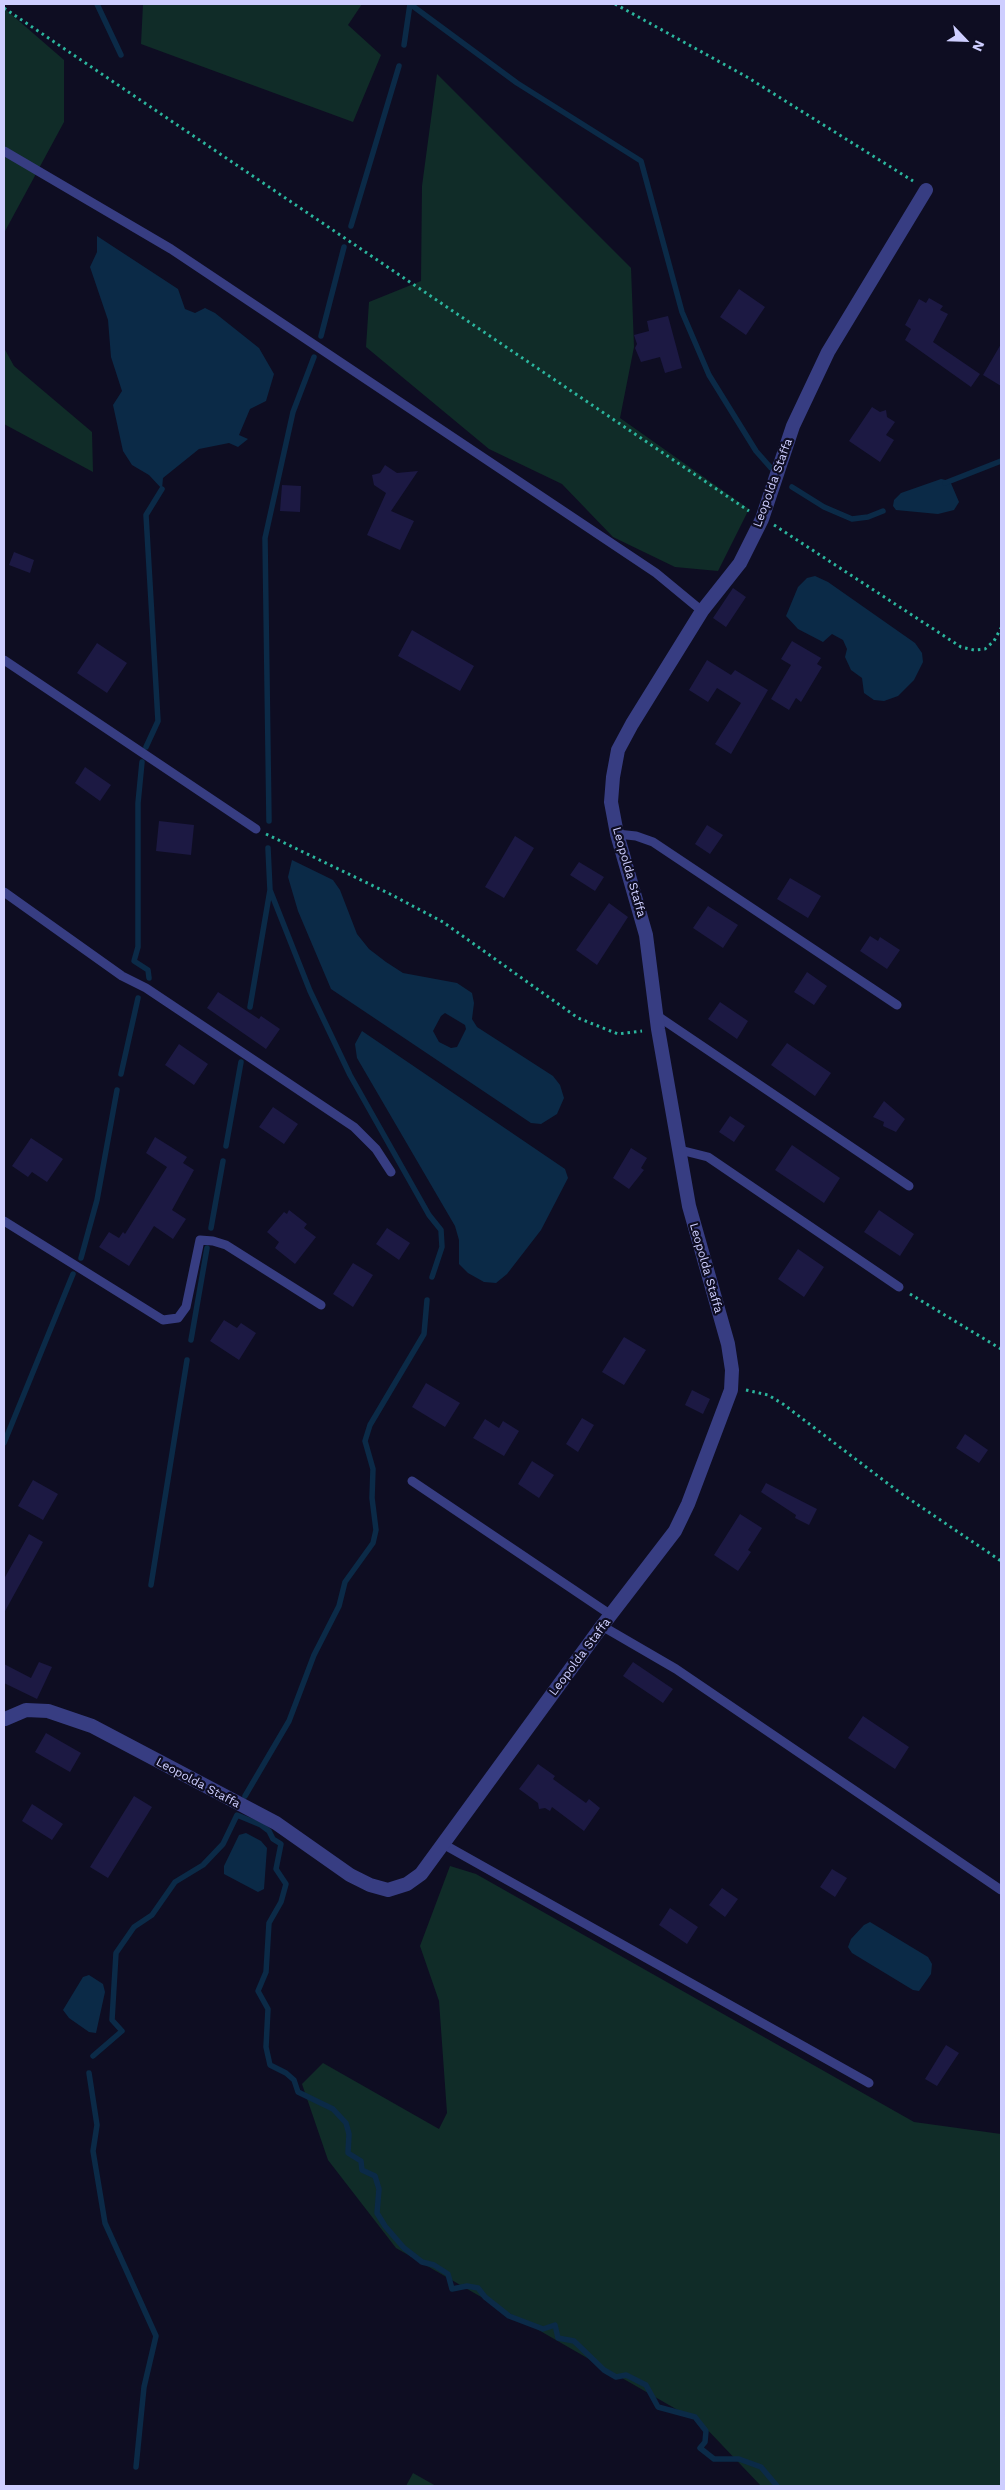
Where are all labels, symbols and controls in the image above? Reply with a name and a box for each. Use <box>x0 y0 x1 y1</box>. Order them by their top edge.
north arrow <box>940 15 990 65</box>
text: N <box>969 38 988 54</box>
street label: Leopolda Staffa <box>750 437 796 529</box>
street label: Leopolda Staffa <box>609 825 649 919</box>
street label: Leopolda Staffa <box>686 1221 726 1315</box>
street label: Leopolda Staffa <box>546 1615 614 1699</box>
street label: Leopolda Staffa <box>153 1755 243 1811</box>

